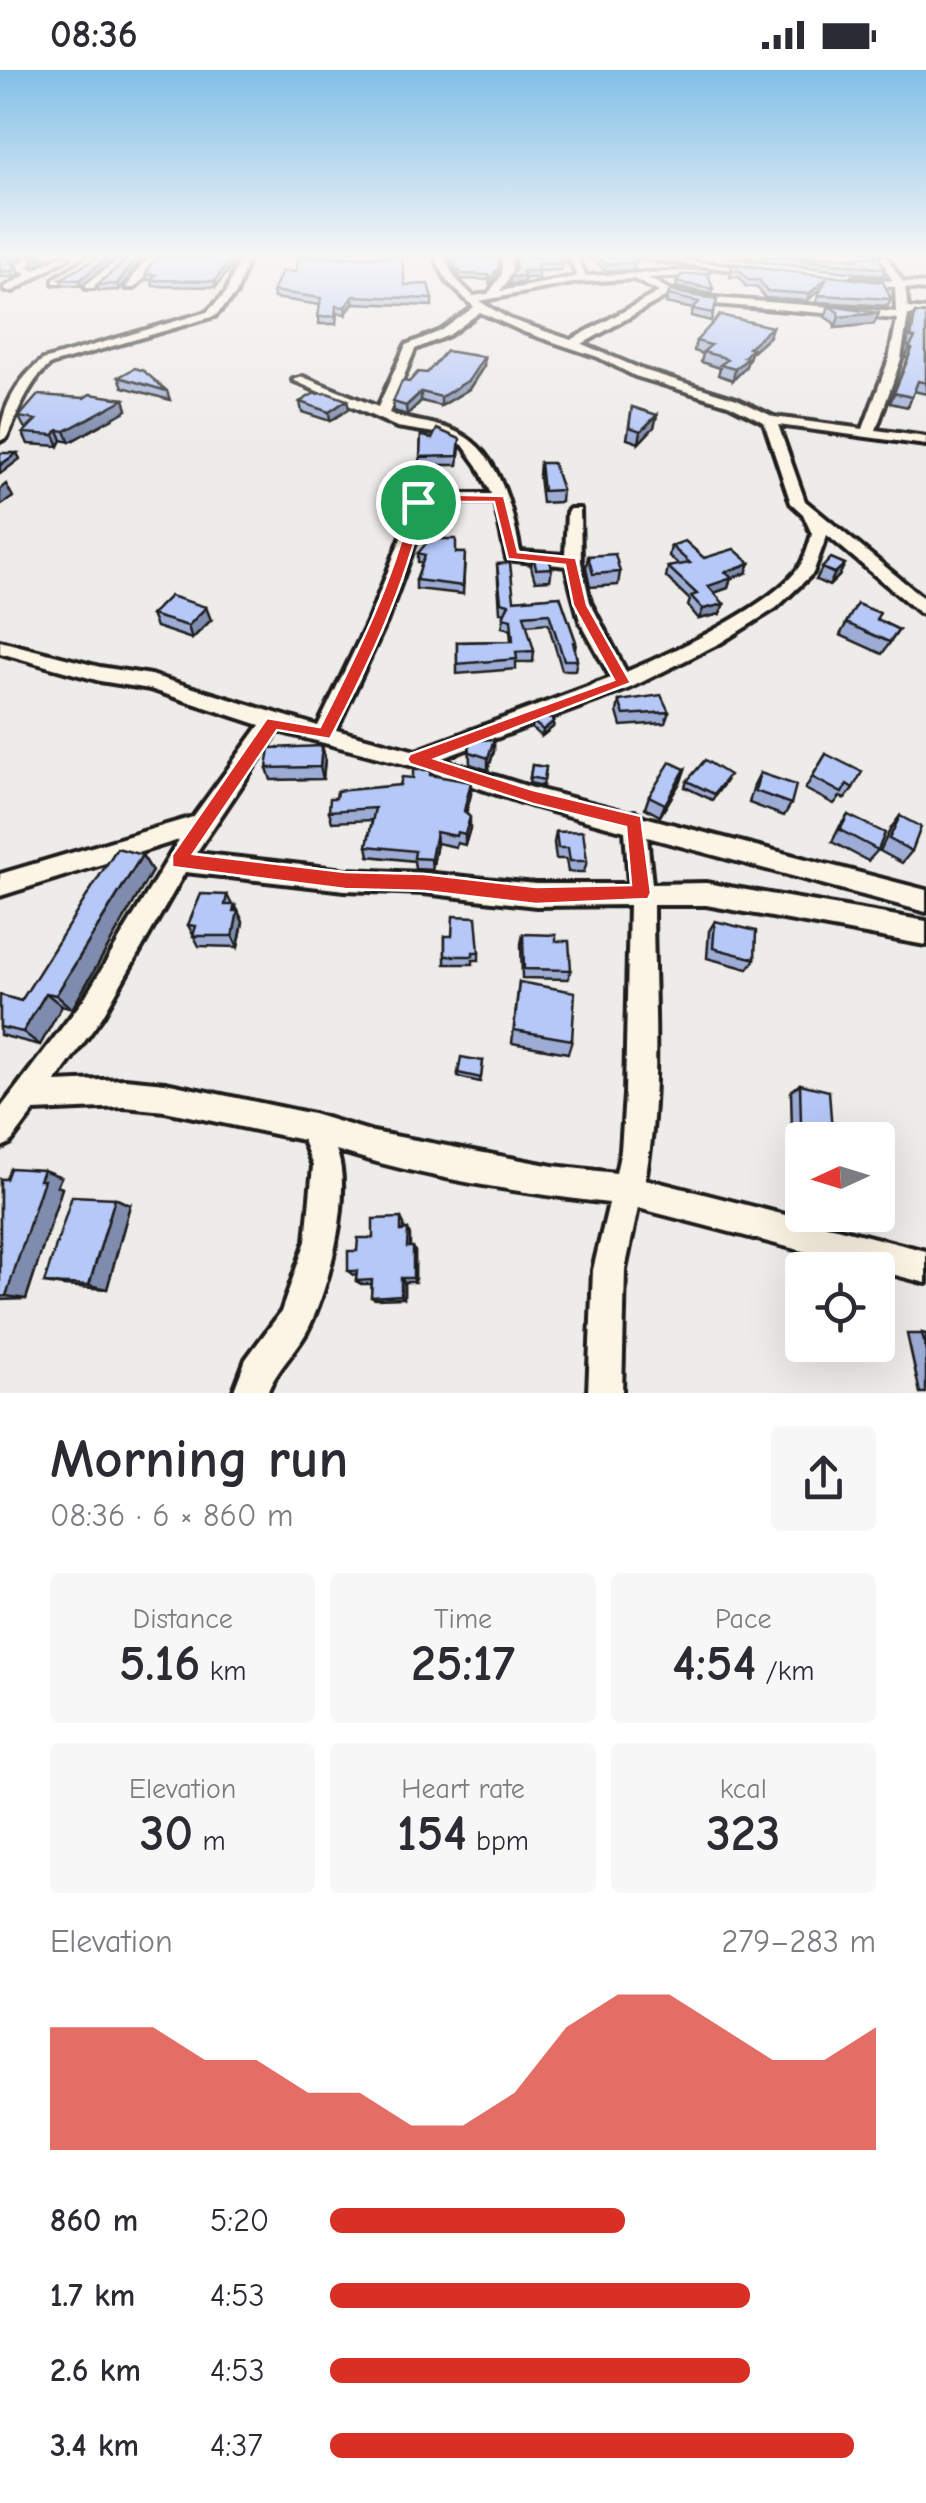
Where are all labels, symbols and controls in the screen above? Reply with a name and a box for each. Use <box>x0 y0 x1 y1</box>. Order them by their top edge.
text: 08:36 <box>50 13 138 57</box>
pin <box>376 460 461 545</box>
icon: arrive <box>391 475 446 530</box>
north arrow <box>785 1122 895 1232</box>
map controls <box>785 1122 895 1362</box>
button: locate <box>785 1252 895 1362</box>
button: share <box>771 1426 876 1531</box>
text: Morning run <box>50 1427 348 1491</box>
text: 08:36 · 6 × 860 m <box>50 1497 294 1534</box>
text: Distance <box>133 1603 233 1635</box>
text: Time <box>434 1603 492 1635</box>
text: Pace <box>715 1603 772 1635</box>
text: 5.16 <box>119 1635 200 1693</box>
text: 25:17 <box>411 1635 515 1693</box>
text: 4:54 <box>672 1635 756 1693</box>
text: km <box>200 1655 246 1687</box>
text: /km <box>756 1655 814 1687</box>
text: Elevation <box>129 1773 236 1805</box>
text: Heart rate <box>401 1773 525 1805</box>
text: kcal <box>720 1773 767 1805</box>
text: 30 <box>140 1805 193 1863</box>
text: 154 <box>397 1805 467 1863</box>
text: 323 <box>706 1805 780 1863</box>
text: m <box>193 1825 226 1857</box>
text: bpm <box>467 1825 529 1857</box>
text: Elevation <box>50 1923 173 1960</box>
text: 279–283 m <box>722 1923 876 1960</box>
text: 860 m <box>50 2202 138 2239</box>
text: 5:20 <box>210 2202 269 2239</box>
text: 1.7 km <box>50 2277 135 2314</box>
text: 4:53 <box>210 2277 265 2314</box>
text: 2.6 km <box>50 2352 141 2389</box>
text: 4:53 <box>210 2352 265 2389</box>
text: 3.4 km <box>50 2427 139 2464</box>
text: 4:37 <box>210 2427 263 2464</box>

